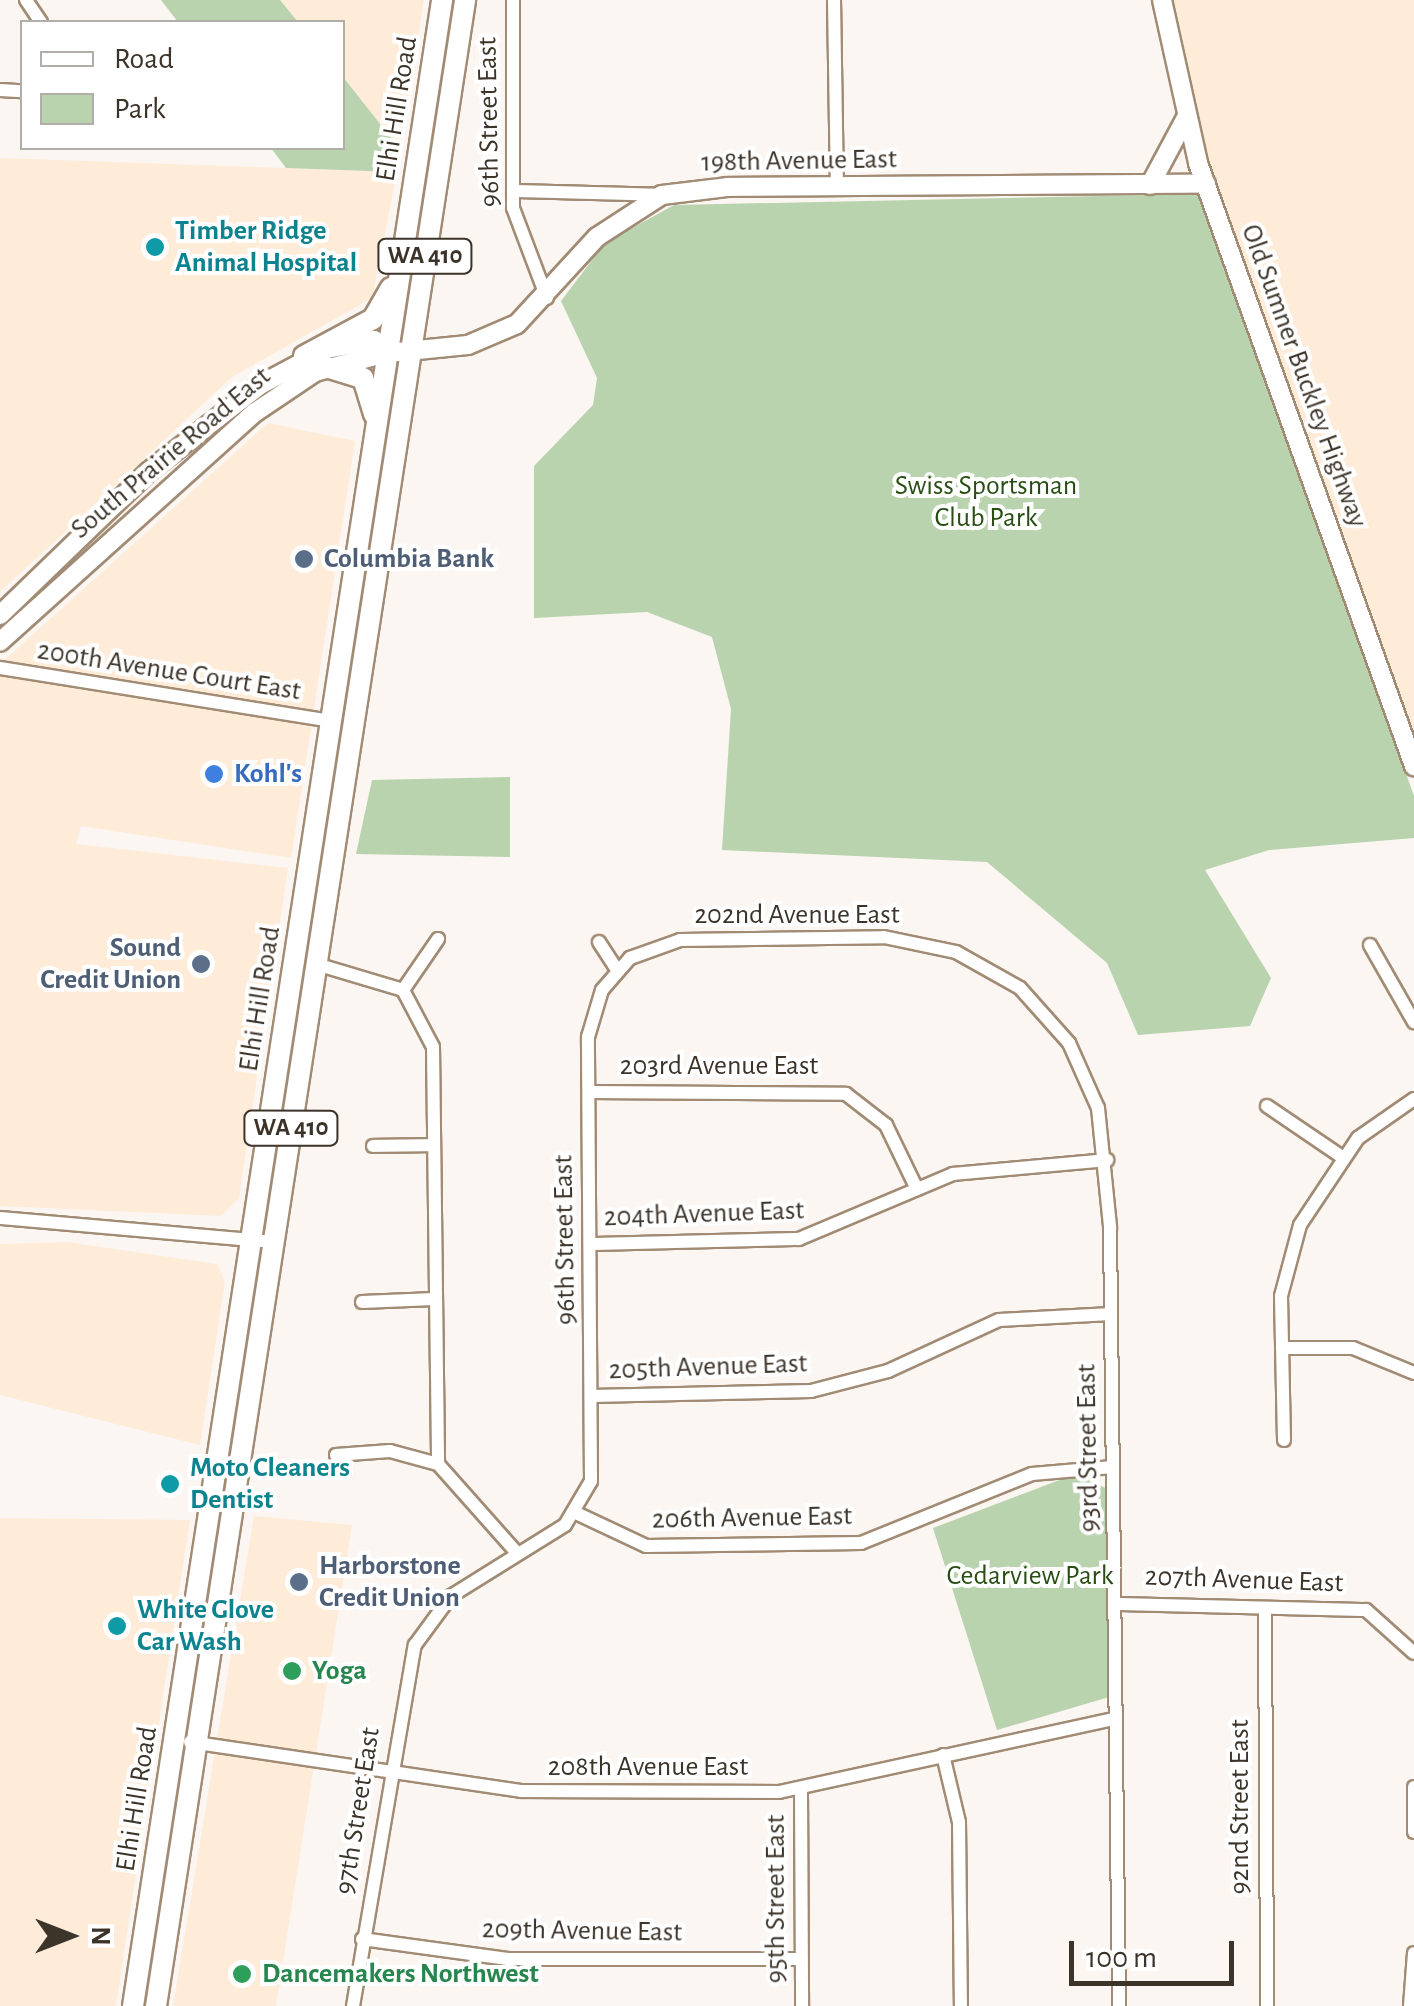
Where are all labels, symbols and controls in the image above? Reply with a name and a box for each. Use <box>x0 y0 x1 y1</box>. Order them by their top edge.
legend <box>20 20 345 150</box>
street label: Elhi Hill Road <box>369 34 425 184</box>
street label: 96th Street East <box>471 37 507 207</box>
text: Road <box>114 44 174 74</box>
text: Park <box>114 94 166 124</box>
street label: 198th Avenue East <box>701 142 897 180</box>
place label: Timber Ridge Animal Hospital <box>175 214 357 280</box>
street label: Old Sumner Buckley Highway <box>1233 220 1375 532</box>
marker: Timber Ridge Animal Hospital <box>144 236 166 258</box>
road number: WA 410 <box>375 236 475 276</box>
street label: South Prairie Road East <box>64 360 278 546</box>
park label: Swiss Sportsman Club Park <box>895 469 1077 535</box>
place label: Columbia Bank <box>324 542 494 576</box>
marker: Columbia Bank <box>293 548 315 570</box>
street label: 200th Avenue Court East <box>35 634 303 708</box>
place label: Kohl's <box>234 757 302 791</box>
marker: Kohl's <box>203 763 225 785</box>
street label: 202nd Avenue East <box>694 898 900 932</box>
street label: Elhi Hill Road <box>232 924 288 1074</box>
place label: Sound Credit Union <box>40 931 181 997</box>
marker: Sound Credit Union <box>190 953 212 975</box>
street label: 203rd Avenue East <box>620 1049 818 1083</box>
road number: WA 410 <box>241 1108 341 1148</box>
street label: 96th Street East <box>547 1155 583 1325</box>
street label: 204th Avenue East <box>603 1194 805 1234</box>
street label: 205th Avenue East <box>608 1347 808 1387</box>
street label: 93rd Street East <box>1070 1363 1106 1533</box>
place label: Moto Cleaners Dentist <box>190 1451 350 1517</box>
marker: Moto Cleaners Dentist <box>159 1473 181 1495</box>
street label: 206th Avenue East <box>652 1499 852 1537</box>
place label: Harborstone Credit Union <box>319 1549 461 1615</box>
park label: Cedarview Park <box>947 1559 1113 1593</box>
street label: 207th Avenue East <box>1144 1560 1344 1600</box>
marker: Harborstone Credit Union <box>288 1571 310 1593</box>
place label: White Glove Car Wash <box>137 1593 274 1659</box>
marker: White Glove Car Wash <box>106 1615 128 1637</box>
place label: Yoga <box>312 1654 367 1688</box>
marker: Yoga <box>281 1660 303 1682</box>
street label: 92nd Street East <box>1223 1719 1257 1895</box>
street label: Elhi Hill Road <box>109 1724 165 1874</box>
street label: 97th Street East <box>328 1725 388 1897</box>
street label: 208th Avenue East <box>548 1750 748 1784</box>
street label: 95th Street East <box>759 1815 793 1983</box>
north arrow <box>20 1886 120 1986</box>
street label: 209th Avenue East <box>482 1912 682 1950</box>
scale bar <box>1074 1921 1239 1983</box>
text: N <box>86 1926 114 1946</box>
text: 100 m <box>1086 1943 1157 1973</box>
place label: Dancemakers Northwest <box>262 1957 539 1991</box>
marker: Dancemakers Northwest <box>231 1963 253 1985</box>

